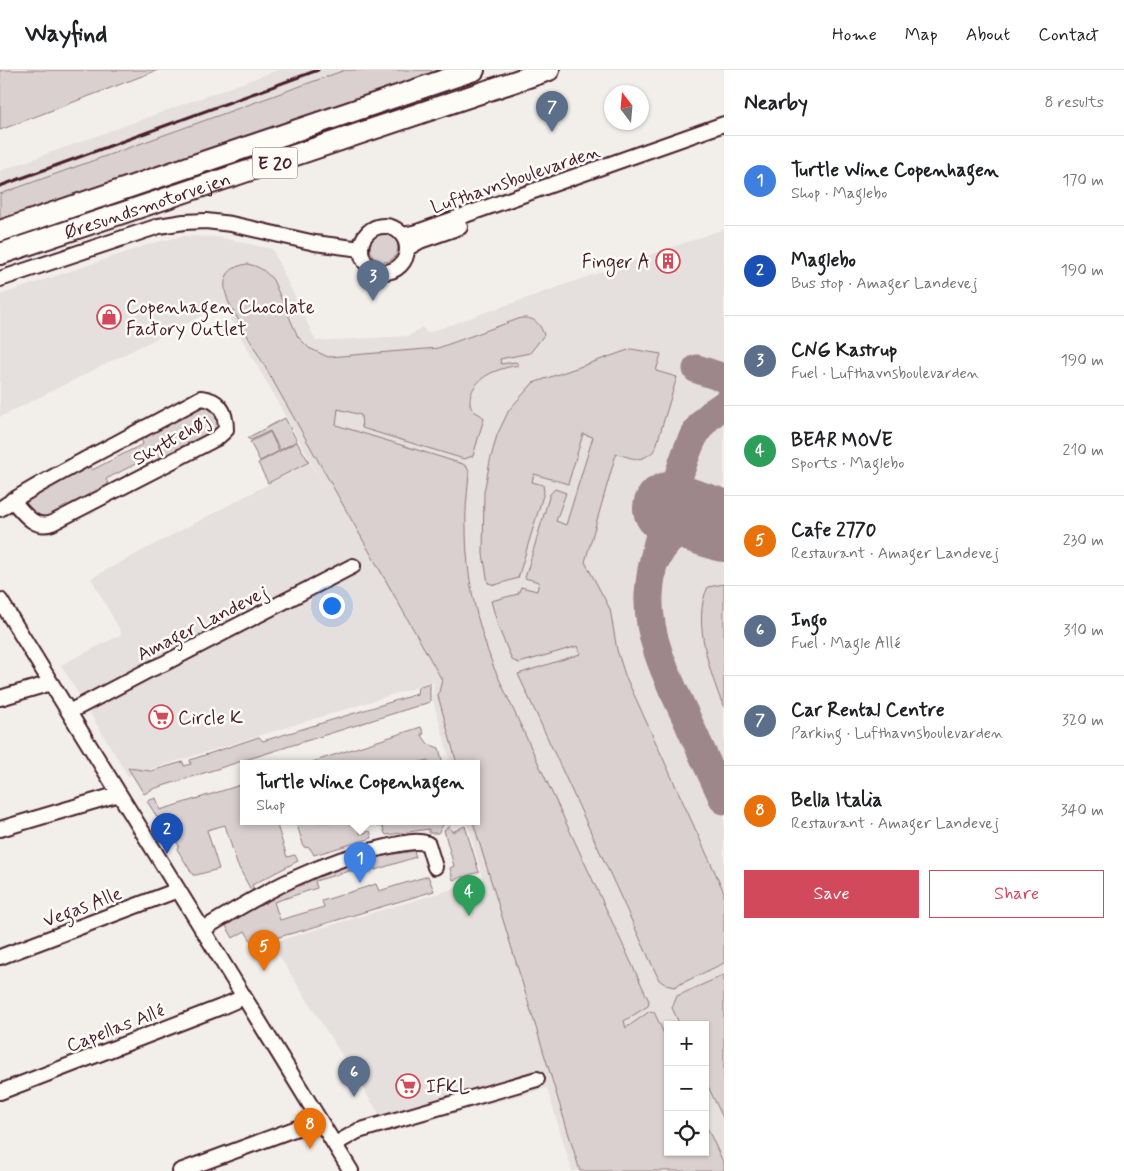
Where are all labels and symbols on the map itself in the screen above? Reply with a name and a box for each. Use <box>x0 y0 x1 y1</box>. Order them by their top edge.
north arrow <box>604 85 649 130</box>
pin: 7 <box>536 91 568 132</box>
street label: Lufthavnsboulevarden <box>428 139 603 220</box>
road number: E 20 <box>252 148 298 179</box>
street label: Øresundsmotorvejen <box>61 167 234 246</box>
building icon: Finger A <box>655 248 681 274</box>
place label: Finger A <box>582 250 650 277</box>
pin: 3 <box>357 260 389 301</box>
place label: Copenhagen Chocolate Factory Outlet <box>126 295 315 342</box>
shop icon: Copenhagen Chocolate Factory Outlet <box>96 304 122 330</box>
street label: Skyttehøj <box>129 409 215 472</box>
street label: Amager Landevej <box>133 579 274 670</box>
your location <box>319 593 345 619</box>
supermarket icon: Circle K <box>148 704 174 730</box>
place label: Circle K <box>178 706 243 731</box>
pin: 2 <box>151 813 183 854</box>
pin: 1 <box>344 842 376 883</box>
pin: 4 <box>453 875 485 916</box>
street label: Vegas Alle <box>40 881 127 937</box>
pin: 5 <box>248 930 280 971</box>
street label: Capellas Allé <box>63 998 168 1059</box>
pin: 6 <box>338 1056 370 1097</box>
supermarket icon: IFKL <box>395 1073 421 1099</box>
place label: IFKL <box>426 1075 470 1100</box>
pin: 8 <box>294 1108 326 1149</box>

